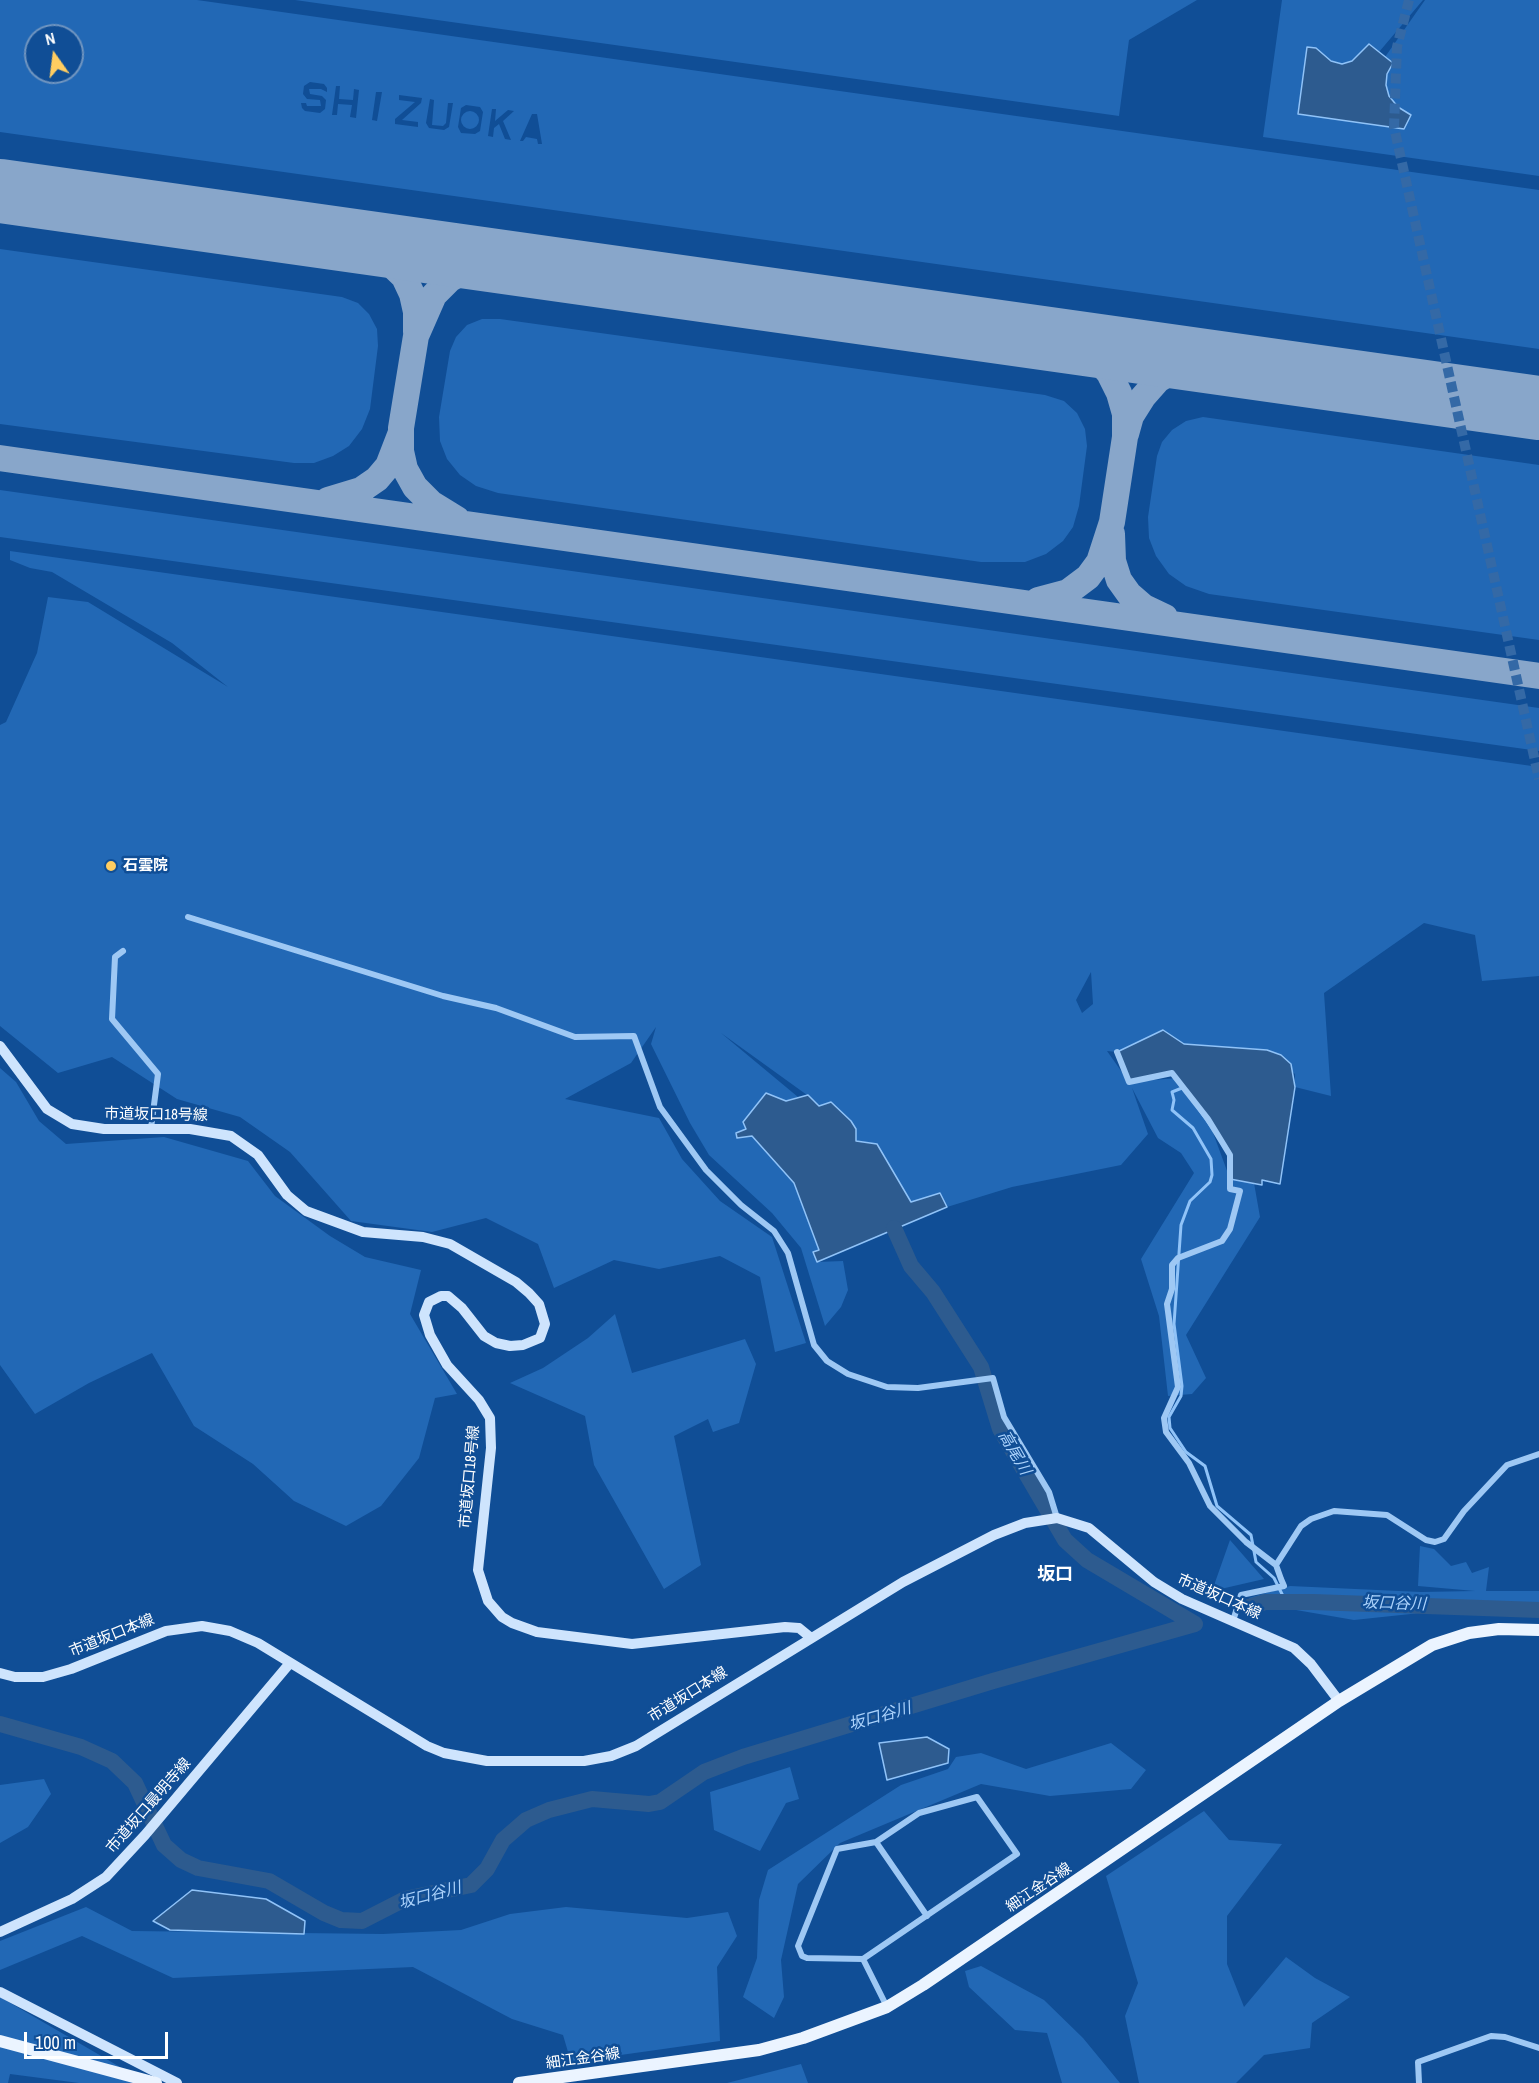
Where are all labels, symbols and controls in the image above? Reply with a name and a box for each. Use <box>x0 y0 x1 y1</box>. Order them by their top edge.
north arrow <box>24 24 84 84</box>
text: N <box>43 27 57 50</box>
place label: 石雲院 <box>123 857 168 875</box>
marker: 石雲院 <box>104 859 118 873</box>
street label: 市道坂口18号線 <box>104 1105 208 1125</box>
street label: 市道坂口18号線 <box>457 1425 483 1529</box>
water label: 高尾川 <box>994 1427 1034 1479</box>
district label: 坂口 <box>1037 1564 1073 1586</box>
street label: 市道坂口本線 <box>1174 1570 1264 1624</box>
water label: 坂口谷川 <box>1362 1593 1426 1615</box>
street label: 市道坂口本線 <box>67 1611 157 1661</box>
street label: 市道坂口本線 <box>645 1664 731 1726</box>
water label: 坂口谷川 <box>847 1699 913 1735</box>
street label: 市道坂口最明寺線 <box>103 1755 195 1857</box>
street label: 細江金谷線 <box>1003 1860 1075 1916</box>
water label: 坂口谷川 <box>397 1878 463 1914</box>
scale bar <box>27 2020 171 2058</box>
text: 100 m <box>35 2030 76 2055</box>
street label: 細江金谷線 <box>545 2045 621 2073</box>

